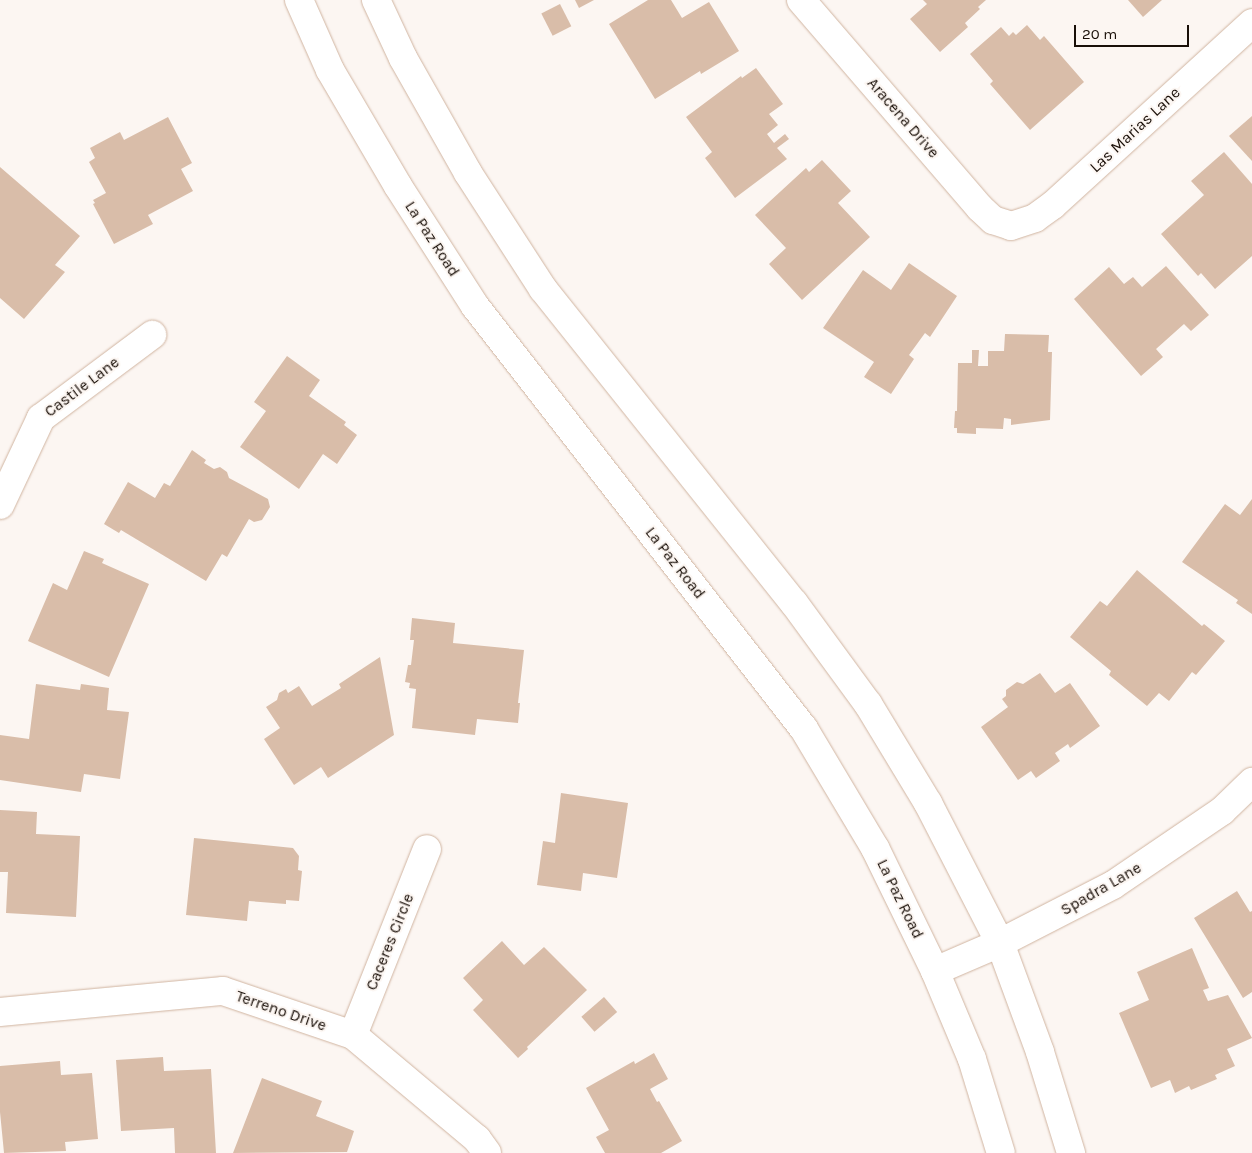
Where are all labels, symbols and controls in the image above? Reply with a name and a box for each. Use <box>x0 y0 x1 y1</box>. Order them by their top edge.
scale bar <box>1077 15 1192 47</box>
text: 20 m <box>1082 25 1117 43</box>
street label: Aracena Drive <box>863 74 943 162</box>
street label: Las Marias Lane <box>1086 83 1184 177</box>
street label: La Paz Road <box>401 198 463 280</box>
street label: Castile Lane <box>41 353 123 421</box>
street label: La Paz Road <box>641 523 709 603</box>
street label: La Paz Road <box>873 856 927 942</box>
street label: Spadra Lane <box>1057 858 1145 920</box>
street label: Caceres Circle <box>362 891 418 993</box>
street label: Terreno Drive <box>233 987 329 1035</box>

